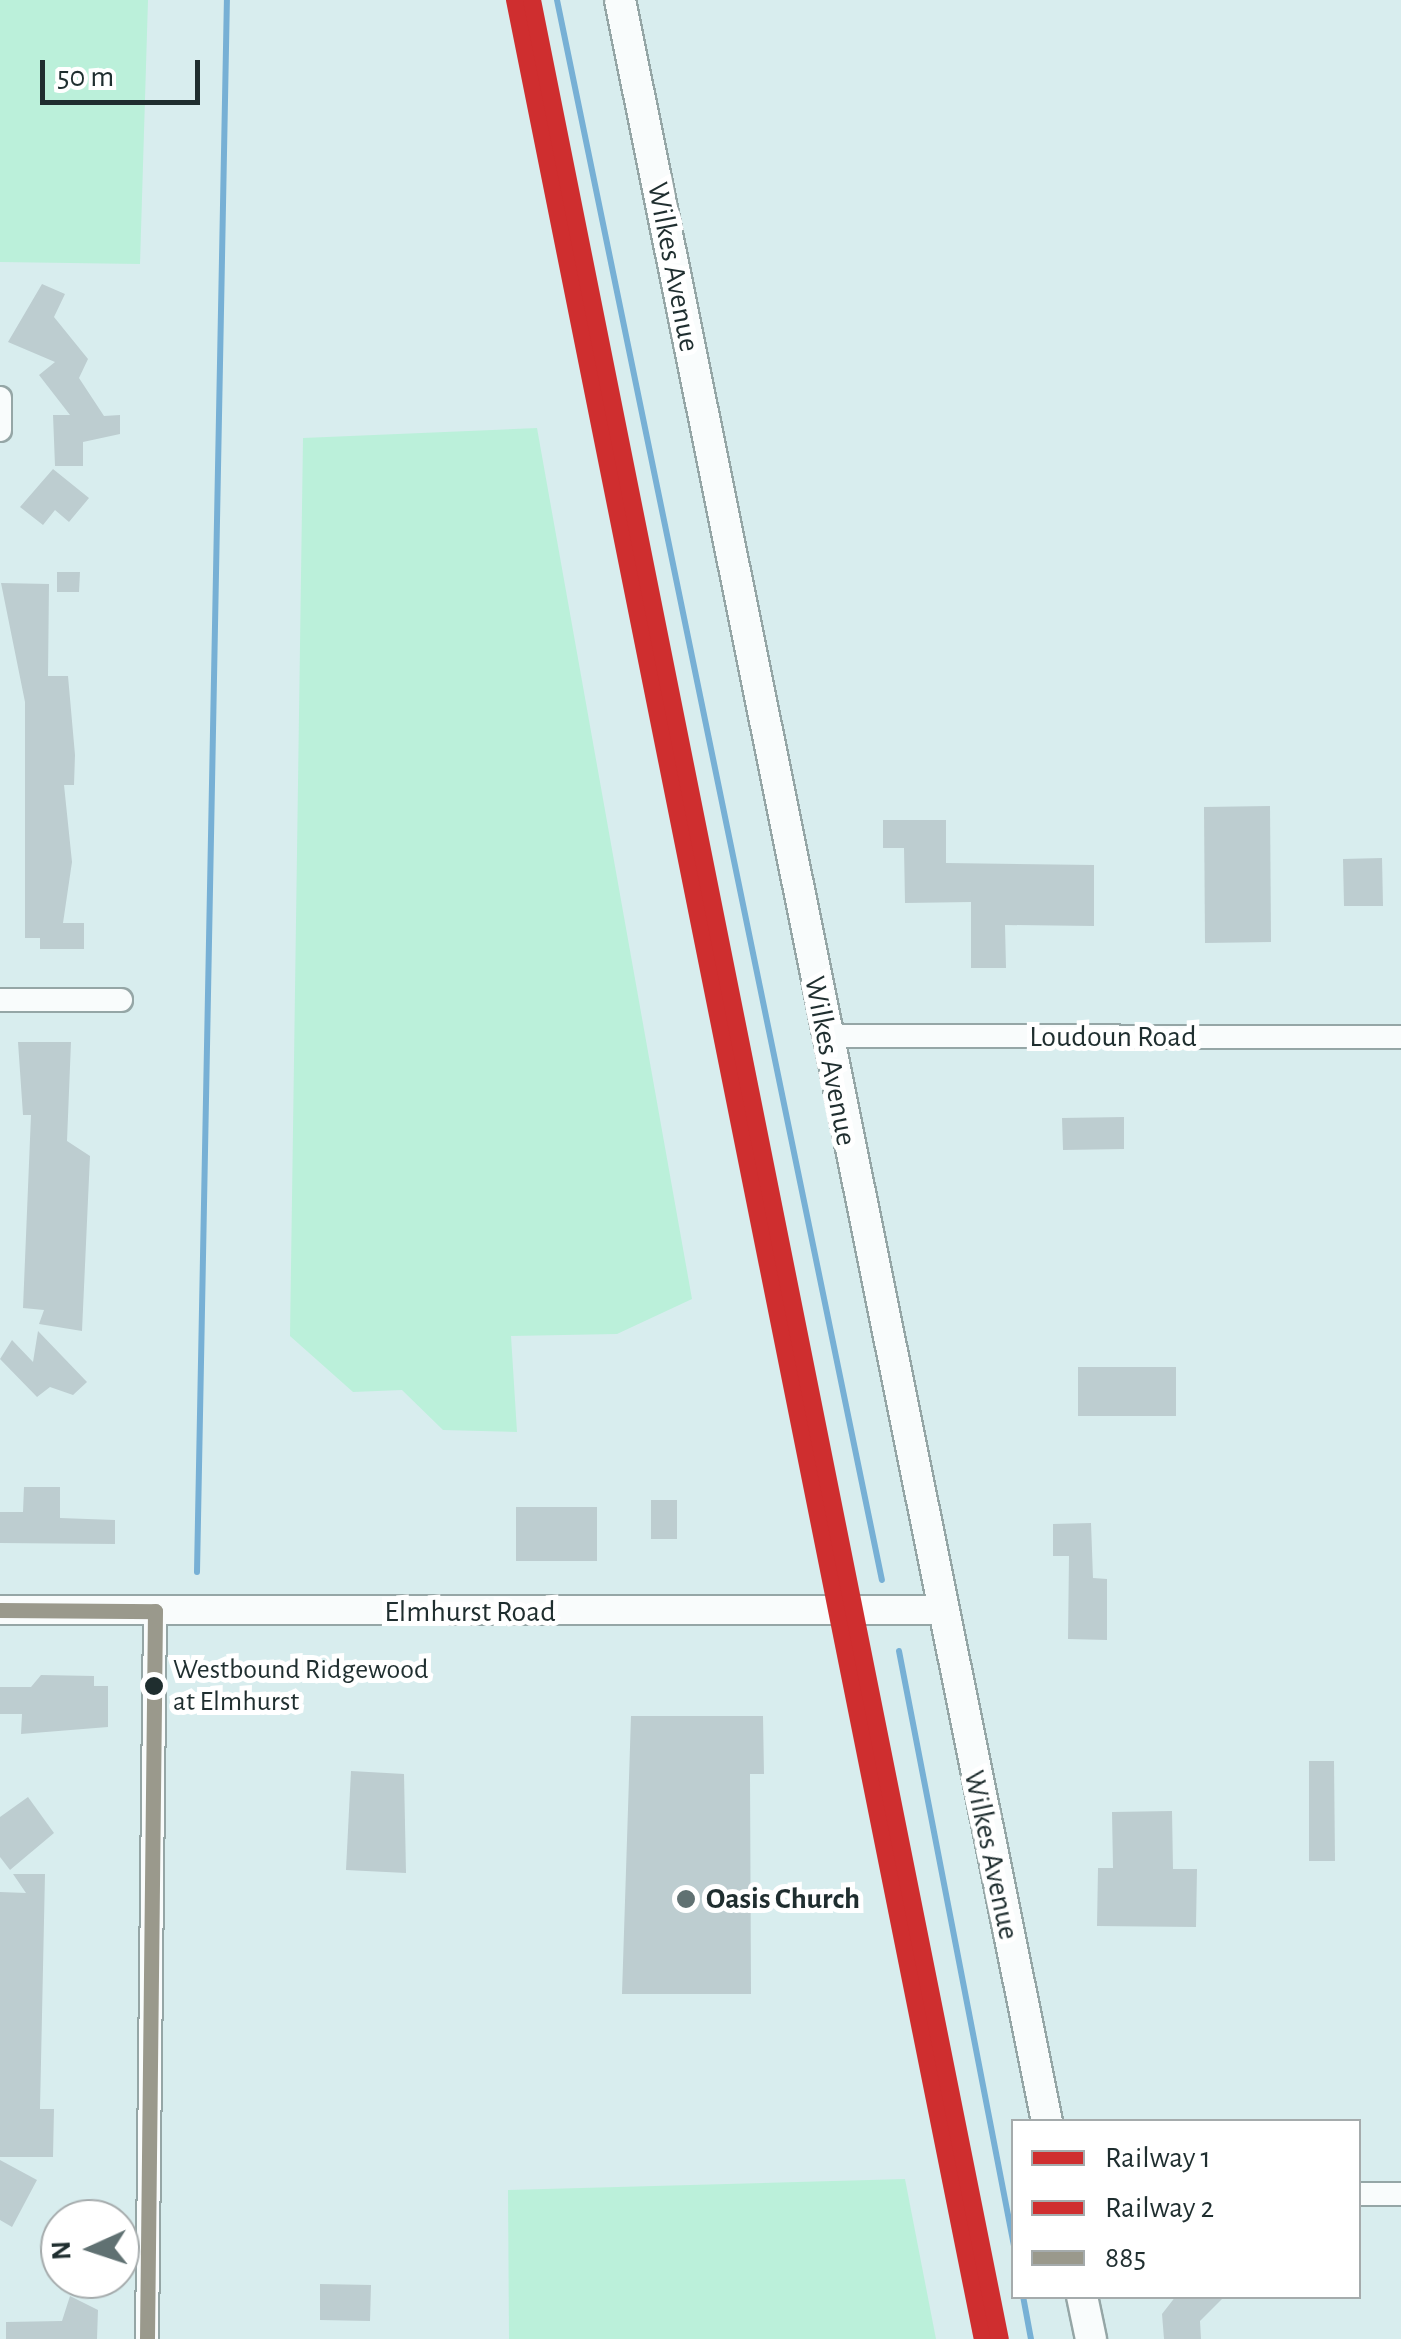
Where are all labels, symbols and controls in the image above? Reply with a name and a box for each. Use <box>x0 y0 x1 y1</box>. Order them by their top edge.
scale bar <box>45 40 205 102</box>
text: 50 m <box>57 62 114 92</box>
street label: Wilkes Avenue <box>639 179 707 355</box>
street label: Wilkes Avenue <box>796 973 864 1149</box>
street label: Loudoun Road <box>1029 1019 1197 1055</box>
street label: Elmhurst Road <box>384 1594 556 1630</box>
place label: Westbound Ridgewood at Elmhurst <box>173 1653 429 1719</box>
marker: Westbound Ridgewood at Elmhurst <box>144 1676 164 1696</box>
street label: Wilkes Avenue <box>956 1767 1026 1943</box>
place label: Oasis Church <box>706 1881 860 1917</box>
marker: Oasis Church <box>675 1888 697 1910</box>
legend <box>1011 2119 1361 2299</box>
text: Railway 1 <box>1105 2143 1211 2173</box>
text: Railway 2 <box>1105 2193 1214 2223</box>
north arrow <box>40 2199 140 2299</box>
text: N <box>48 2240 77 2261</box>
text: 885 <box>1105 2243 1146 2273</box>

